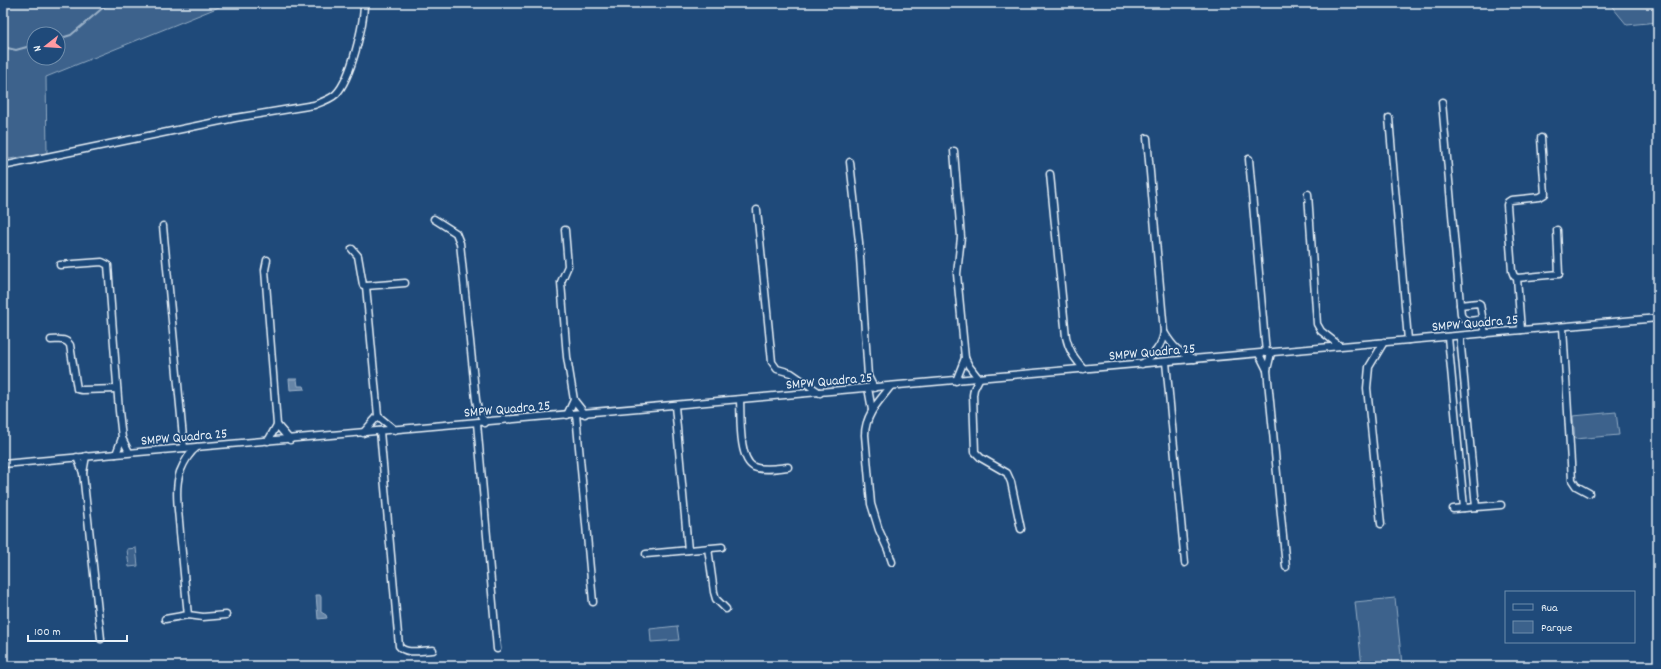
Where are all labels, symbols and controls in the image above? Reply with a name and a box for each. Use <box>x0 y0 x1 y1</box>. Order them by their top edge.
north arrow <box>26 26 66 66</box>
text: N <box>30 43 47 53</box>
street label: SMPW Quadra 25 <box>1431 310 1519 338</box>
street label: SMPW Quadra 25 <box>1108 339 1196 367</box>
street label: SMPW Quadra 25 <box>785 368 873 396</box>
street label: SMPW Quadra 25 <box>463 396 551 424</box>
street label: SMPW Quadra 25 <box>140 424 228 452</box>
legend <box>1505 591 1635 643</box>
text: Rua <box>1541 600 1558 617</box>
scale bar <box>28 617 127 643</box>
text: Parque <box>1541 620 1572 637</box>
text: 100 m <box>34 624 61 641</box>

